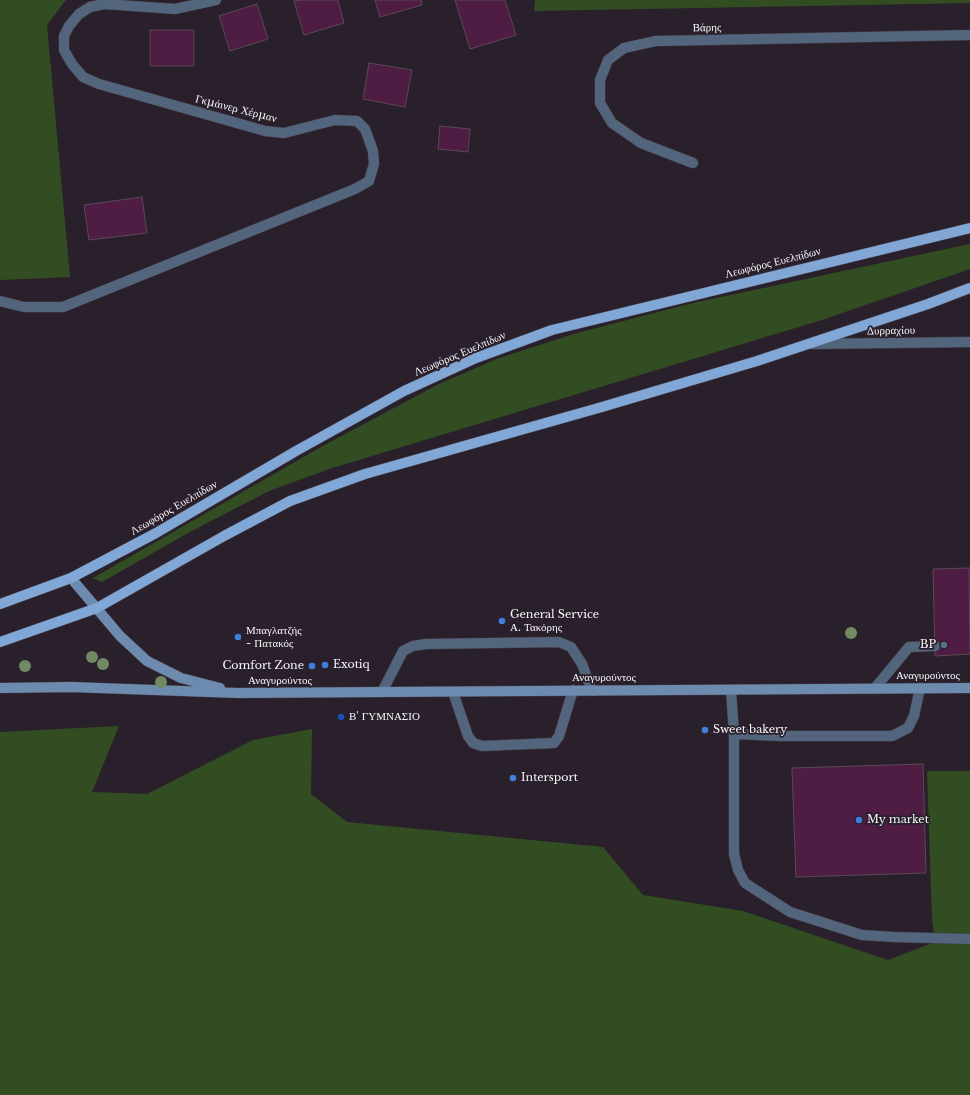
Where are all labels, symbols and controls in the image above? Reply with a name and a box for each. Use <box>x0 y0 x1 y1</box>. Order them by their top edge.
street label: Βάρης <box>693 21 721 35</box>
street label: Γκμάινερ Χέρμαν <box>194 92 278 126</box>
street label: Λεωφόρος Ευελπίδων <box>724 245 822 281</box>
street label: Δυρραχίου <box>867 324 915 338</box>
street label: Λεωφόρος Ευελπίδων <box>412 329 508 379</box>
street label: Λεωφόρος Ευελπίδων <box>128 478 220 538</box>
place label: General Service Α. Τακόρης <box>510 608 599 634</box>
marker: General Service Α. Τακόρης <box>497 616 507 626</box>
place label: Μπαγλατζής - Πατακός <box>246 624 302 650</box>
marker: Μπαγλατζής - Πατακός <box>233 632 243 642</box>
place label: BP <box>920 638 936 652</box>
marker: BP <box>939 640 949 650</box>
place label: Exotiq <box>333 658 370 672</box>
place label: Comfort Zone <box>222 659 304 673</box>
marker: Exotiq <box>320 660 330 670</box>
marker: Comfort Zone <box>307 661 317 671</box>
street label: Αναγυρούντος <box>896 669 960 683</box>
street label: Αναγυρούντος <box>572 671 636 685</box>
street label: Αναγυρούντος <box>248 674 312 688</box>
place label: Β' ΓΥΜΝΑΣΙΟ <box>349 710 420 724</box>
marker: Β' ΓΥΜΝΑΣΙΟ <box>336 712 346 722</box>
place label: Sweet bakery <box>713 723 787 737</box>
marker: Sweet bakery <box>700 725 710 735</box>
place label: Intersport <box>521 771 578 785</box>
marker: Intersport <box>508 773 518 783</box>
place label: My market <box>867 813 929 827</box>
marker: My market <box>854 815 864 825</box>

